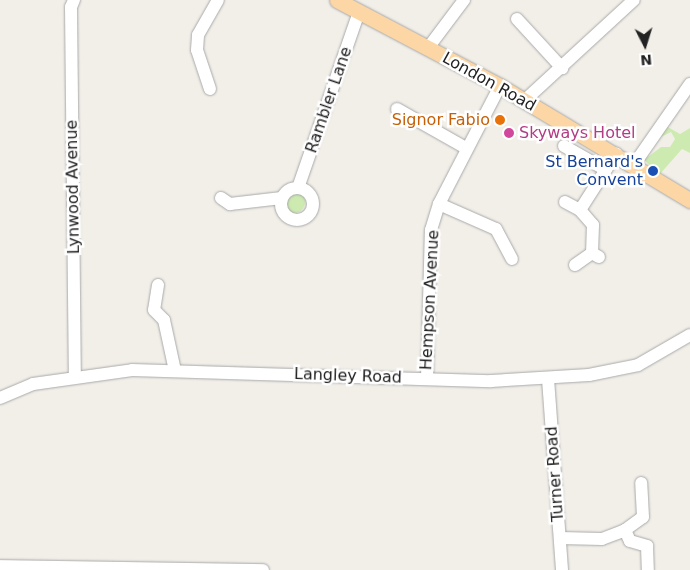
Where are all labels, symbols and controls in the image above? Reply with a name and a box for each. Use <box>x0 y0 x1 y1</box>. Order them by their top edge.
north arrow <box>620 20 670 70</box>
street label: Rambler Lane <box>302 44 356 156</box>
street label: London Road <box>439 48 539 116</box>
text: N <box>640 51 653 68</box>
place label: Signor Fabio <box>392 110 490 130</box>
marker: Signor Fabio <box>494 114 506 126</box>
street label: Lynwood Avenue <box>62 120 84 254</box>
place label: Skyways Hotel <box>519 123 635 143</box>
marker: Skyways Hotel <box>503 127 515 139</box>
place label: St Bernard's Convent <box>545 152 643 190</box>
marker: St Bernard's Convent <box>647 165 659 177</box>
street label: Hempson Avenue <box>417 229 443 371</box>
street label: Langley Road <box>294 365 402 387</box>
street label: Turner Road <box>542 426 568 522</box>

